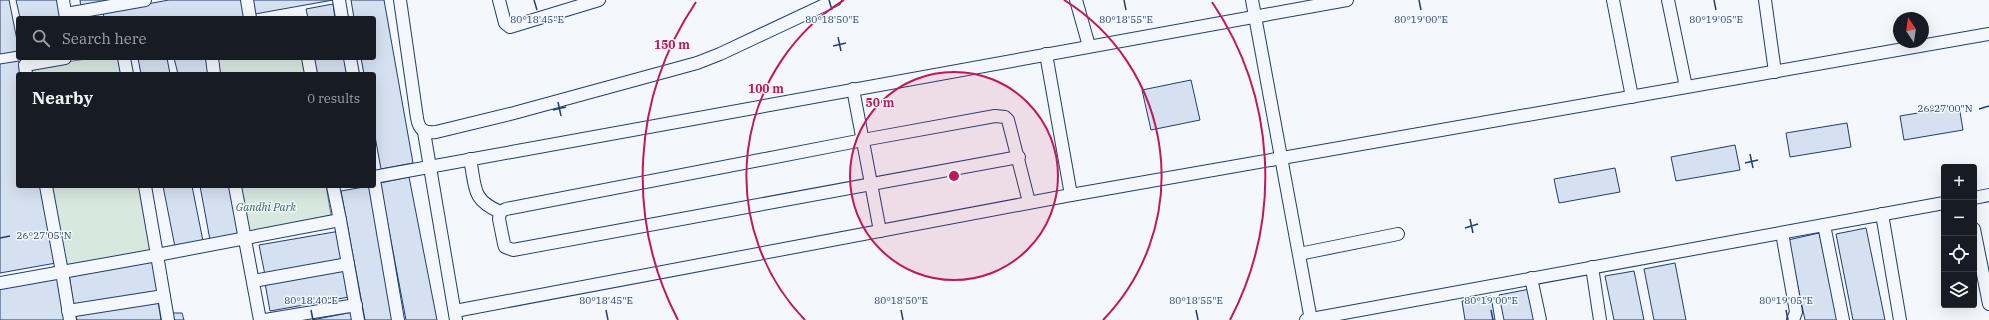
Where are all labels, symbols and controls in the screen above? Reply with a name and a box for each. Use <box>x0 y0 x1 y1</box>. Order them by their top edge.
north arrow <box>1893 12 1929 48</box>
text: 80°18'45"E <box>510 13 564 26</box>
text: 80°18'50"E <box>805 13 859 26</box>
text: 80°18'55"E <box>1099 13 1153 26</box>
text: 80°19'00"E <box>1394 13 1448 26</box>
text: 80°19'05"E <box>1689 13 1743 26</box>
search box <box>16 16 376 60</box>
icon: search <box>30 27 52 49</box>
text: Search here <box>62 29 147 48</box>
text: 150 m <box>654 37 690 52</box>
text: 100 m <box>748 81 784 96</box>
text: Nearby <box>32 87 93 109</box>
text: 0 results <box>307 90 360 107</box>
text: 50 m <box>866 95 895 110</box>
text: 26°27'00"N <box>1918 102 1973 115</box>
map controls <box>1941 164 1977 308</box>
button: + <box>1941 164 1977 200</box>
centre of rings <box>947 169 961 183</box>
park label: Gandhi Park <box>236 200 296 214</box>
button: − <box>1941 200 1977 236</box>
text: 26°27'05"N <box>17 229 72 242</box>
button: locate <box>1941 236 1977 272</box>
button: layers <box>1941 272 1977 308</box>
text: 80°18'40"E <box>284 294 338 307</box>
text: 80°18'45"E <box>579 294 633 307</box>
text: 80°18'50"E <box>874 294 928 307</box>
text: 80°18'55"E <box>1169 294 1223 307</box>
text: 80°19'00"E <box>1464 294 1518 307</box>
text: 80°19'05"E <box>1759 294 1813 307</box>

